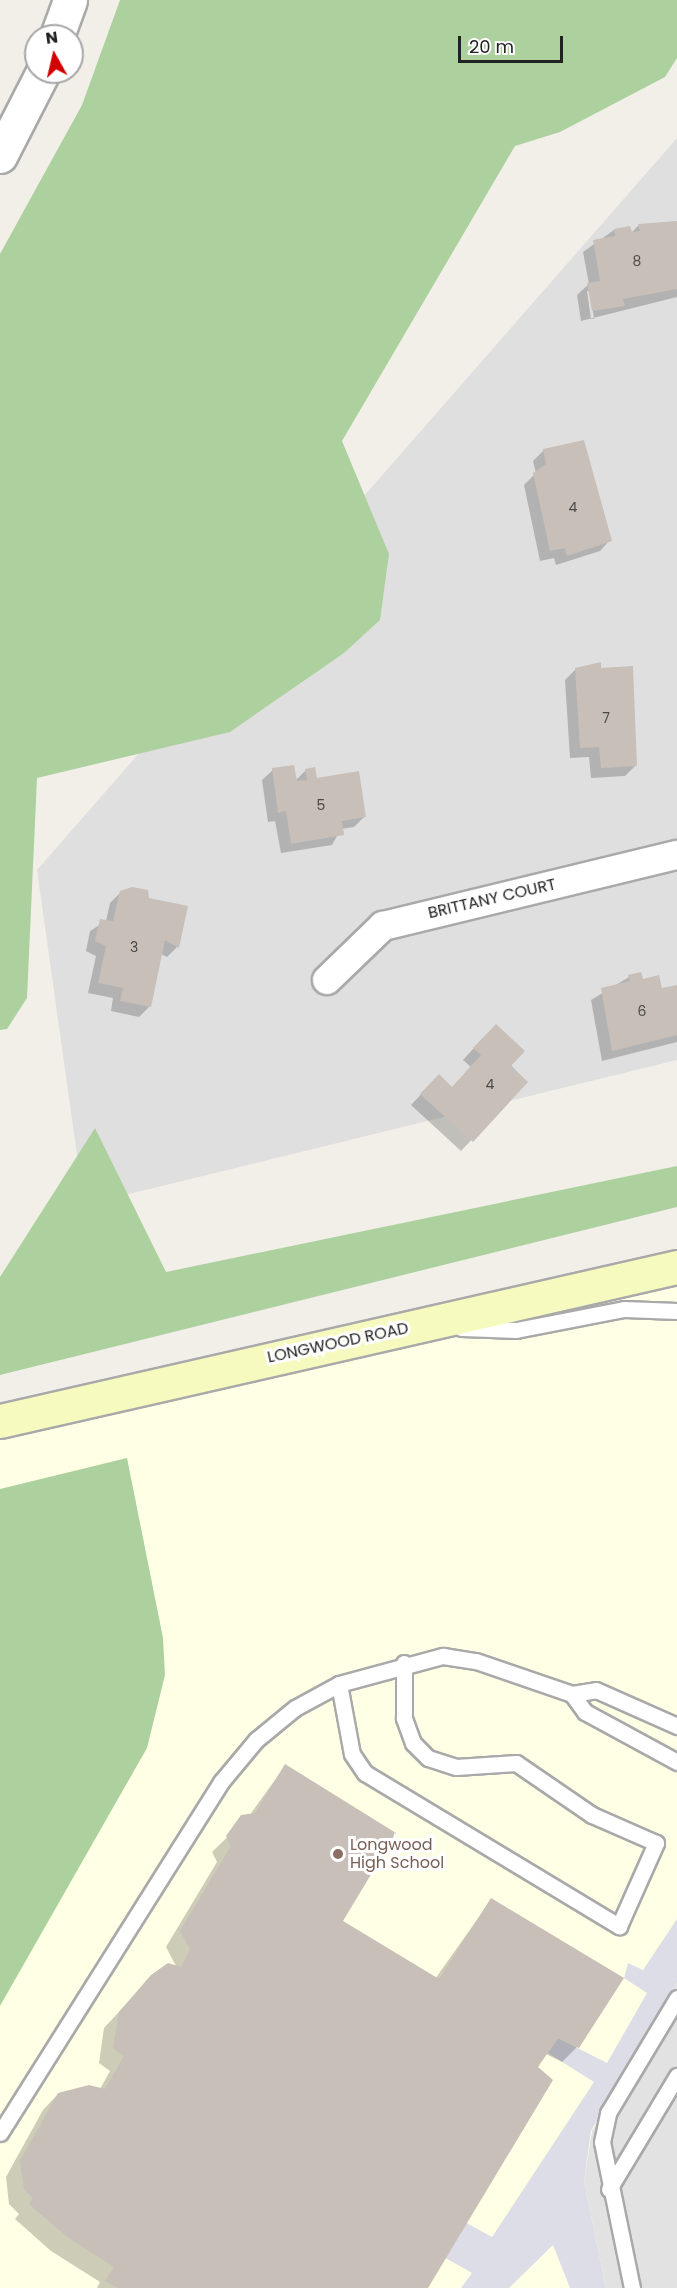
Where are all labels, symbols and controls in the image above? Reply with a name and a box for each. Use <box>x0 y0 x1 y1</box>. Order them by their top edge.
north arrow <box>24 24 84 84</box>
scale bar <box>461 24 566 62</box>
text: N <box>44 25 59 50</box>
text: 20 m <box>469 34 514 59</box>
house number: 8 <box>633 253 641 269</box>
house number: 4 <box>569 499 577 515</box>
house number: 7 <box>602 710 610 726</box>
house number: 5 <box>317 797 325 813</box>
street label: BRITTANY COURT <box>426 875 558 923</box>
house number: 3 <box>130 939 138 955</box>
house number: 6 <box>638 1003 646 1019</box>
house number: 4 <box>486 1076 494 1092</box>
street label: LONGWOOD ROAD <box>266 1319 410 1367</box>
place label: Longwood High School <box>350 1835 444 1873</box>
marker: Longwood High School <box>331 1847 345 1861</box>

